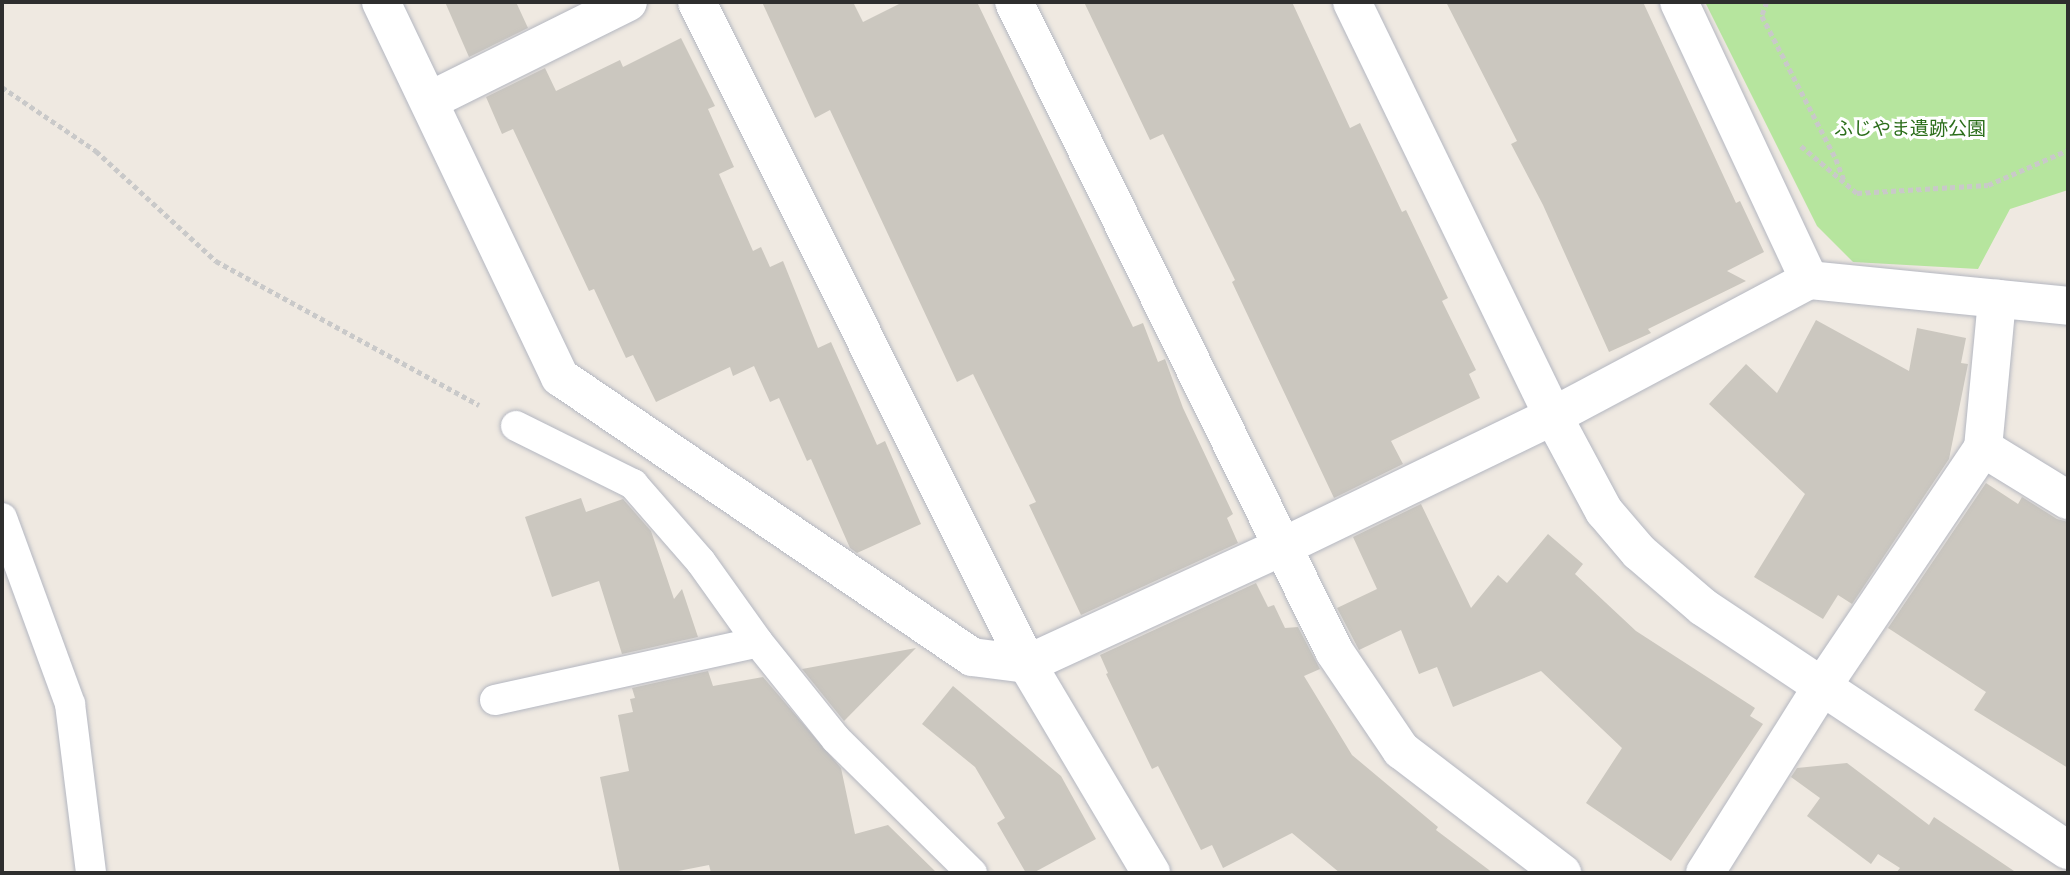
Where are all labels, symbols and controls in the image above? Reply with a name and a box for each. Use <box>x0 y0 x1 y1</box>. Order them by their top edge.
park label: ふじやま遺跡公園 <box>1834 118 1986 140</box>

